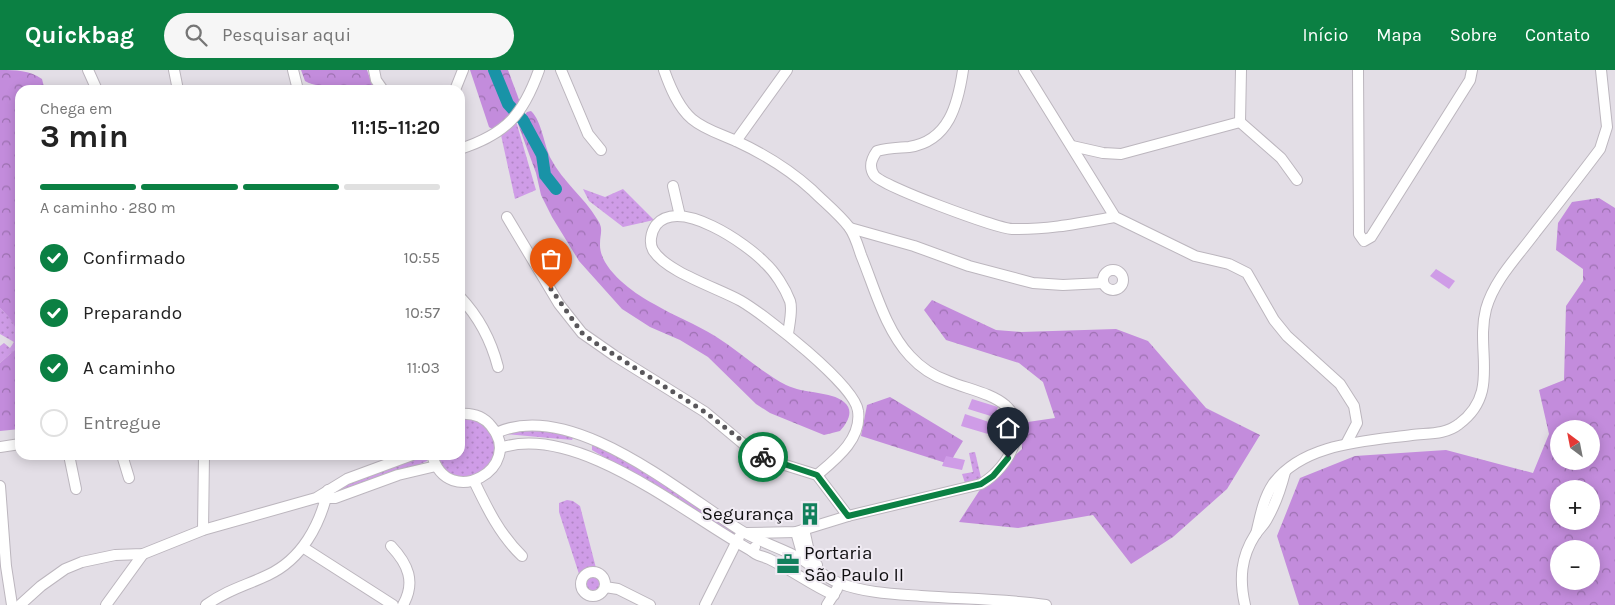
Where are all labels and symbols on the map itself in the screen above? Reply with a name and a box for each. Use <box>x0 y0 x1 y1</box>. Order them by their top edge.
pin <box>530 238 572 289</box>
pin <box>987 407 1029 458</box>
north arrow <box>1550 420 1600 470</box>
courier <box>738 432 788 482</box>
building icon: Segurança <box>797 501 823 527</box>
place label: Segurança <box>701 503 794 525</box>
place label: Portaria São Paulo II <box>804 542 904 586</box>
office icon: Portaria São Paulo II <box>775 551 801 577</box>

